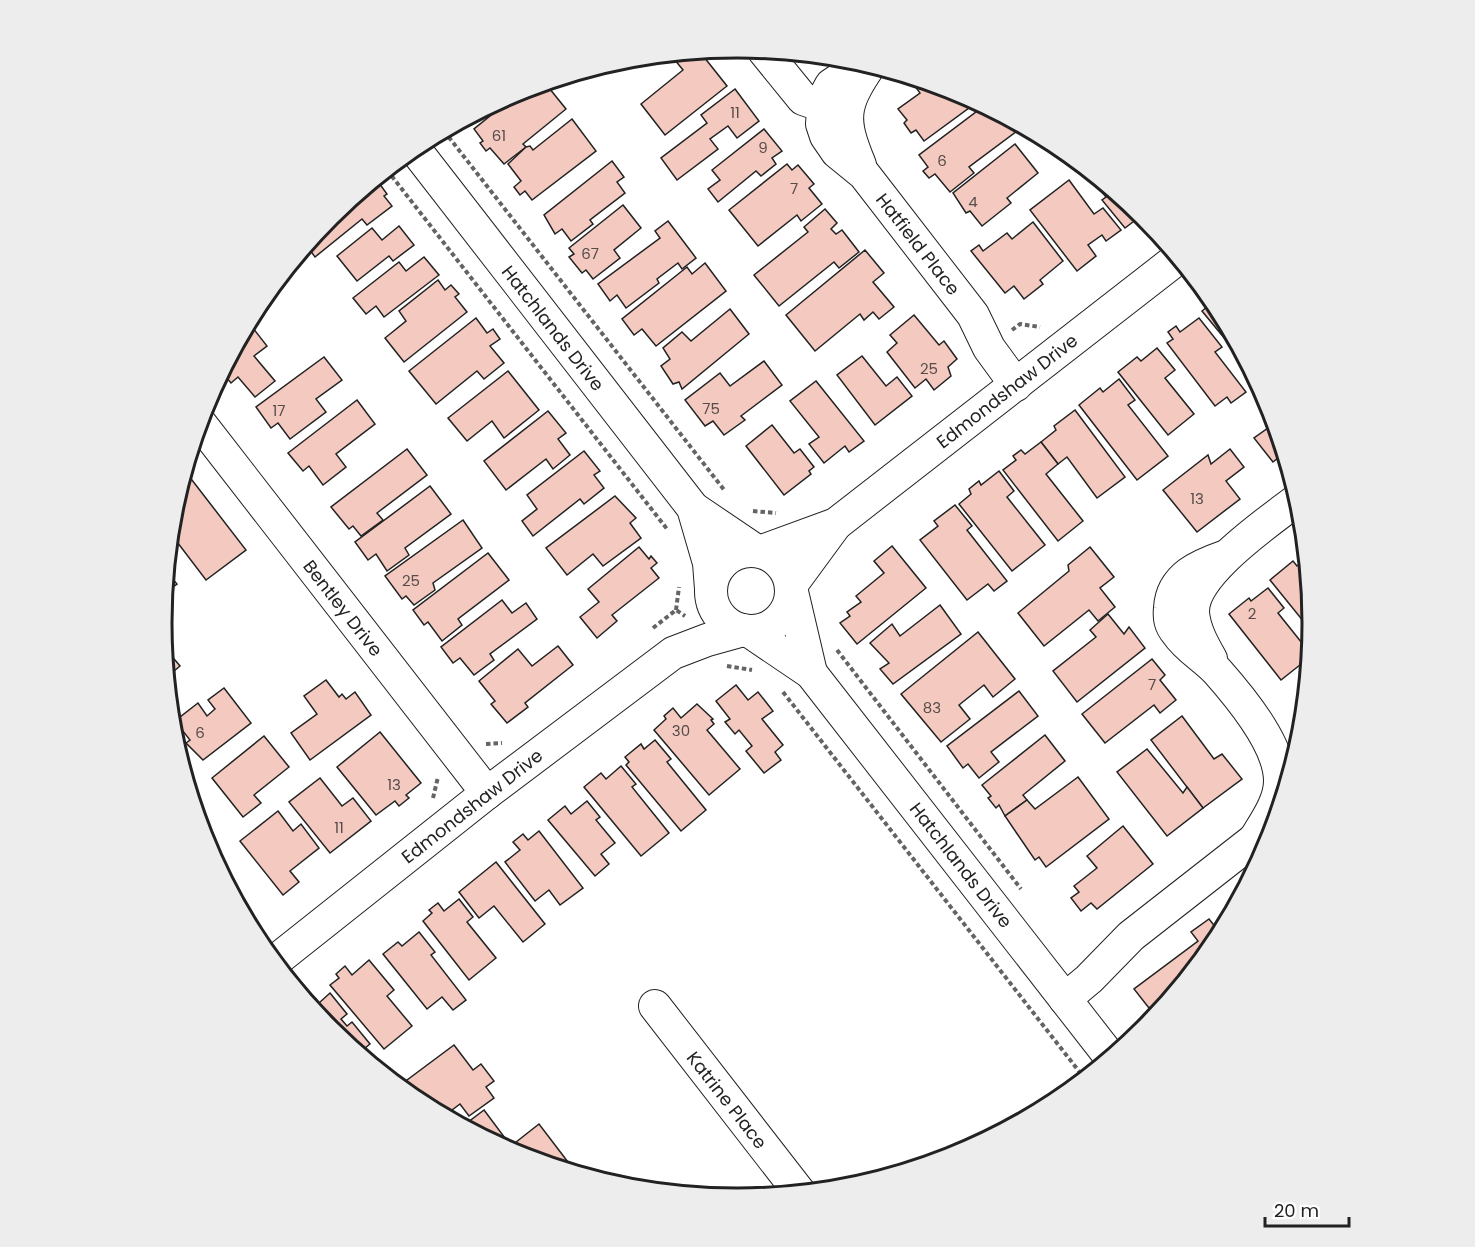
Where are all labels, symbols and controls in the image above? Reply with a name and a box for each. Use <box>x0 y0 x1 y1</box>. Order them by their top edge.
house number: 11 <box>730 102 740 123</box>
house number: 61 <box>492 125 506 146</box>
house number: 9 <box>758 137 768 158</box>
house number: 6 <box>937 150 947 171</box>
house number: 7 <box>790 178 798 199</box>
street label: Hatfield Place <box>870 188 966 300</box>
house number: 4 <box>968 191 978 212</box>
house number: 67 <box>581 243 599 264</box>
street label: Hatchlands Drive <box>496 260 610 396</box>
street label: Edmondshaw Drive <box>931 328 1083 454</box>
house number: 25 <box>920 358 938 379</box>
house number: 75 <box>702 398 720 419</box>
house number: 17 <box>273 400 286 421</box>
house number: 13 <box>1190 488 1204 509</box>
street label: Bentley Drive <box>297 555 389 661</box>
house number: 25 <box>402 570 420 591</box>
house number: 2 <box>1248 603 1256 624</box>
house number: 7 <box>1148 674 1156 695</box>
house number: 83 <box>923 697 941 718</box>
house number: 30 <box>672 720 690 741</box>
house number: 6 <box>195 722 205 743</box>
street label: Edmondshaw Drive <box>396 743 548 869</box>
house number: 13 <box>387 774 401 795</box>
street label: Hatchlands Drive <box>904 797 1018 933</box>
house number: 11 <box>334 817 344 838</box>
street label: Katrine Place <box>681 1046 773 1154</box>
scale bar <box>1265 1190 1349 1228</box>
text: 20 m <box>1274 1198 1319 1223</box>

